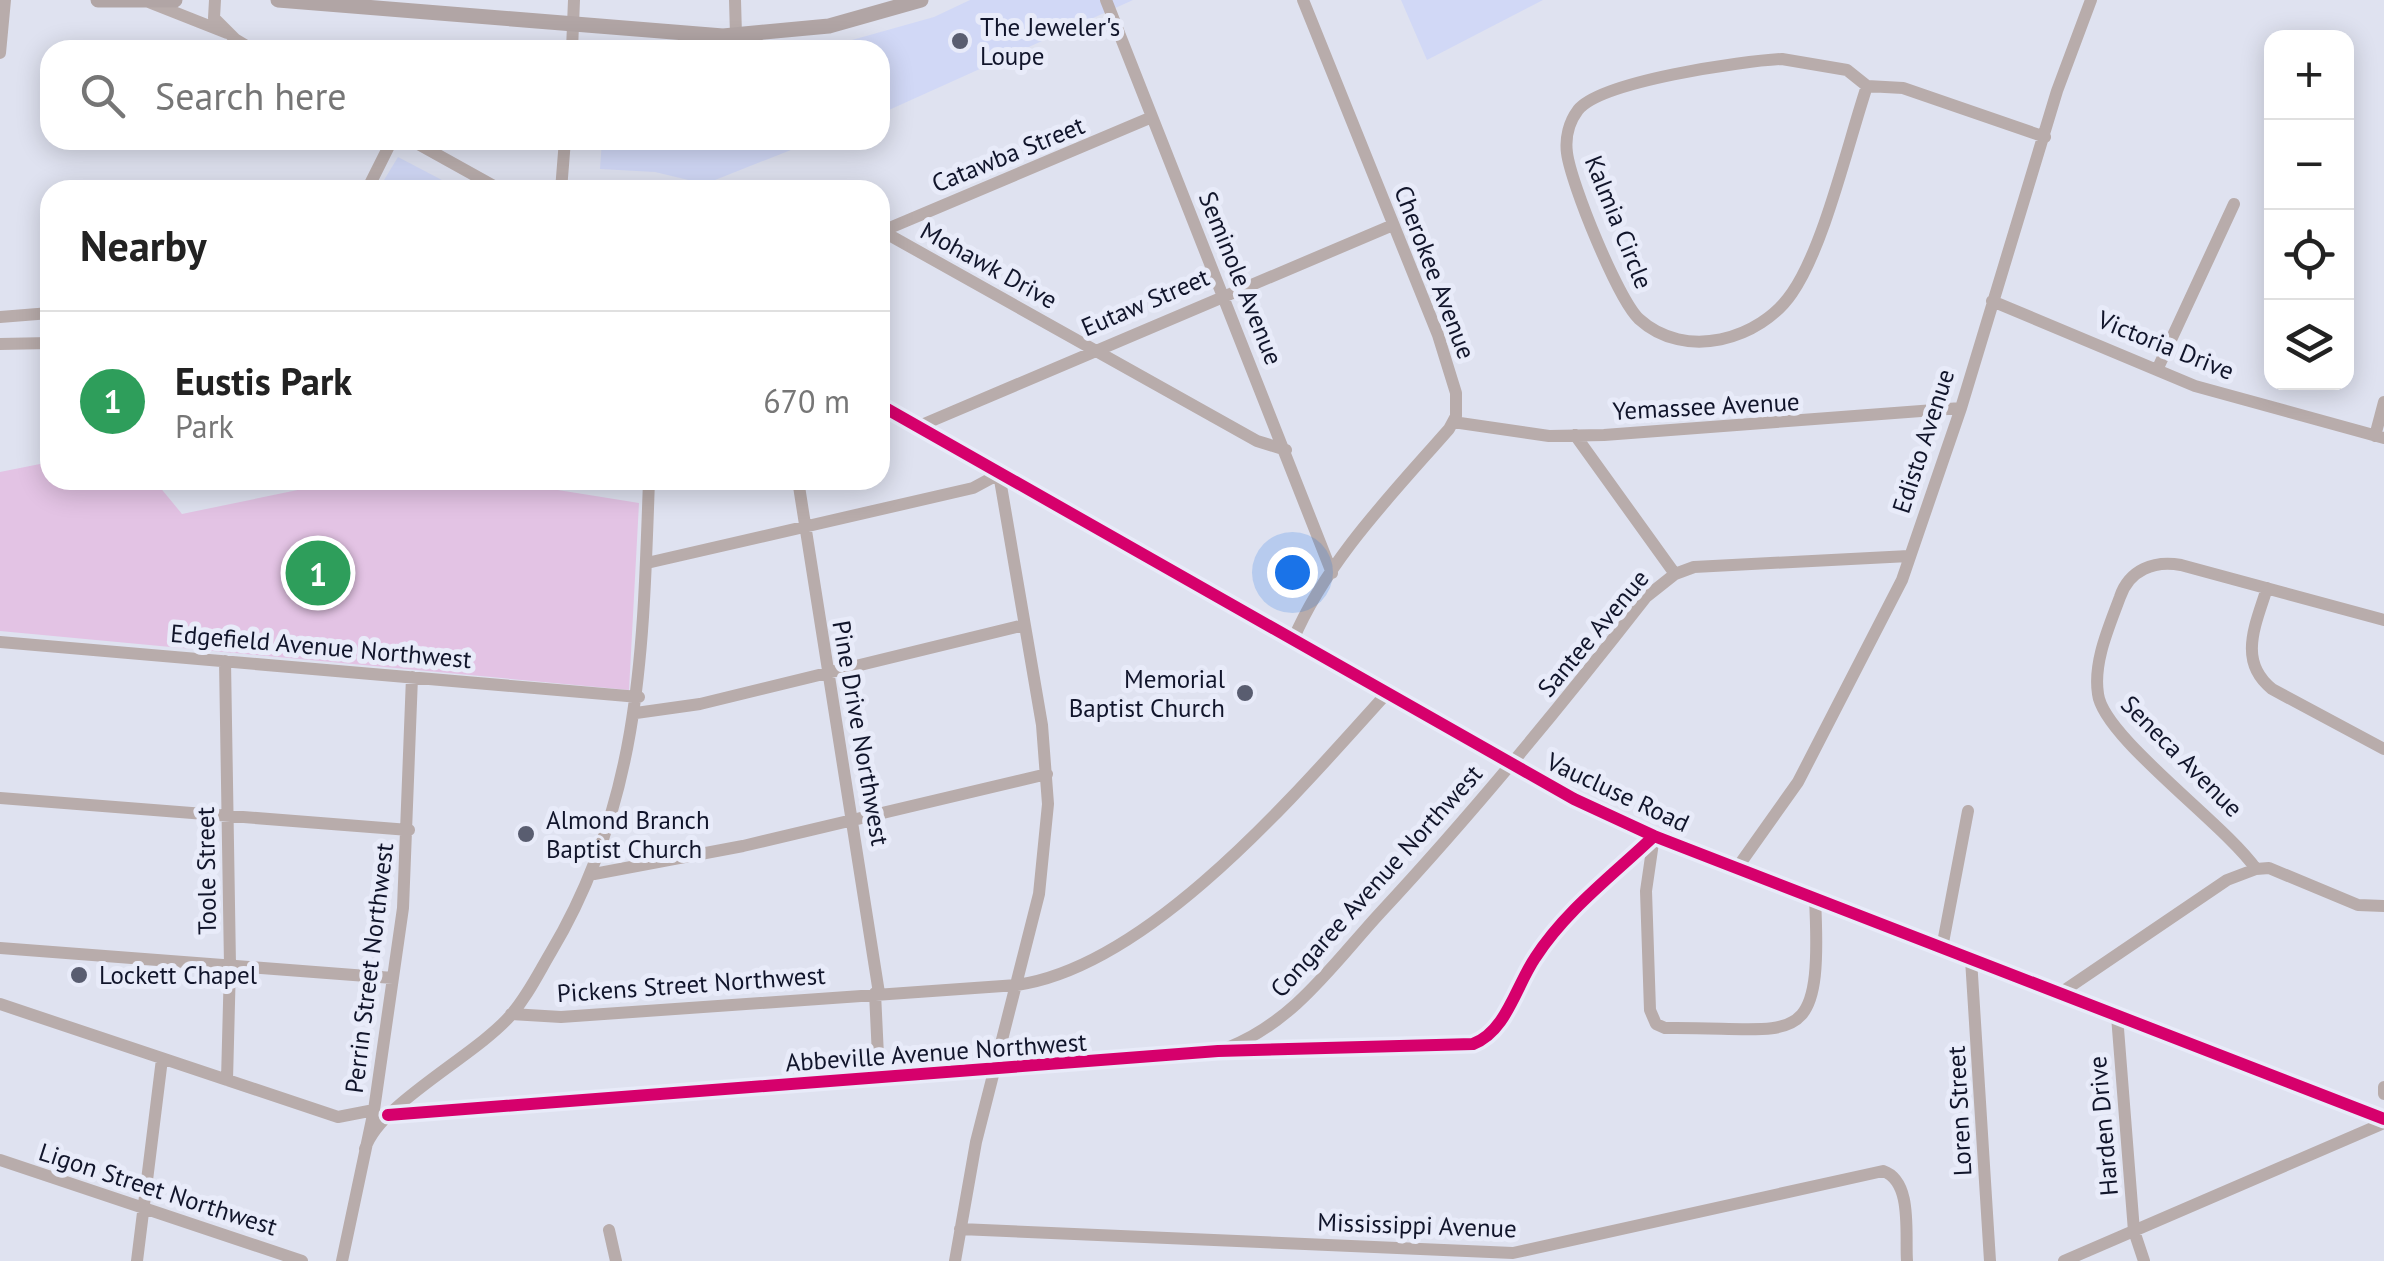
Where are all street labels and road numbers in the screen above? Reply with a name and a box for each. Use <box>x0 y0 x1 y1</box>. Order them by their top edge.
street label: Catawba Street <box>927 109 1090 199</box>
street label: Kalmia Circle <box>1578 151 1660 293</box>
street label: Cherokee Avenue <box>1387 181 1483 363</box>
street label: Seminole Avenue <box>1192 187 1290 369</box>
street label: Mohawk Drive <box>915 214 1063 316</box>
street label: Eutaw Street <box>1076 260 1214 343</box>
street label: Victoria Drive <box>2092 303 2239 387</box>
street label: Edisto Avenue <box>1885 365 1961 517</box>
street label: Yemassee Avenue <box>1612 385 1800 427</box>
street label: Santee Avenue <box>1530 563 1656 703</box>
street label: Edgefield Avenue Northwest <box>169 617 473 675</box>
street label: Pine Drive Northwest <box>825 618 897 848</box>
street label: Seneca Avenue <box>2114 688 2250 824</box>
street label: Vaucluse Road <box>1541 745 1694 839</box>
street label: Congaree Avenue Northwest <box>1263 758 1489 1004</box>
street label: Toole Street <box>189 806 223 935</box>
street label: Perrin Street Northwest <box>338 841 400 1095</box>
street label: Pickens Street Northwest <box>556 959 827 1009</box>
street label: Abbeville Avenue Northwest <box>784 1025 1088 1078</box>
street label: Loren Street <box>1940 1045 1978 1177</box>
street label: Harden Drive <box>2081 1055 2125 1197</box>
street label: Ligon Street Northwest <box>35 1135 282 1243</box>
street label: Mississippi Avenue <box>1317 1206 1517 1244</box>

